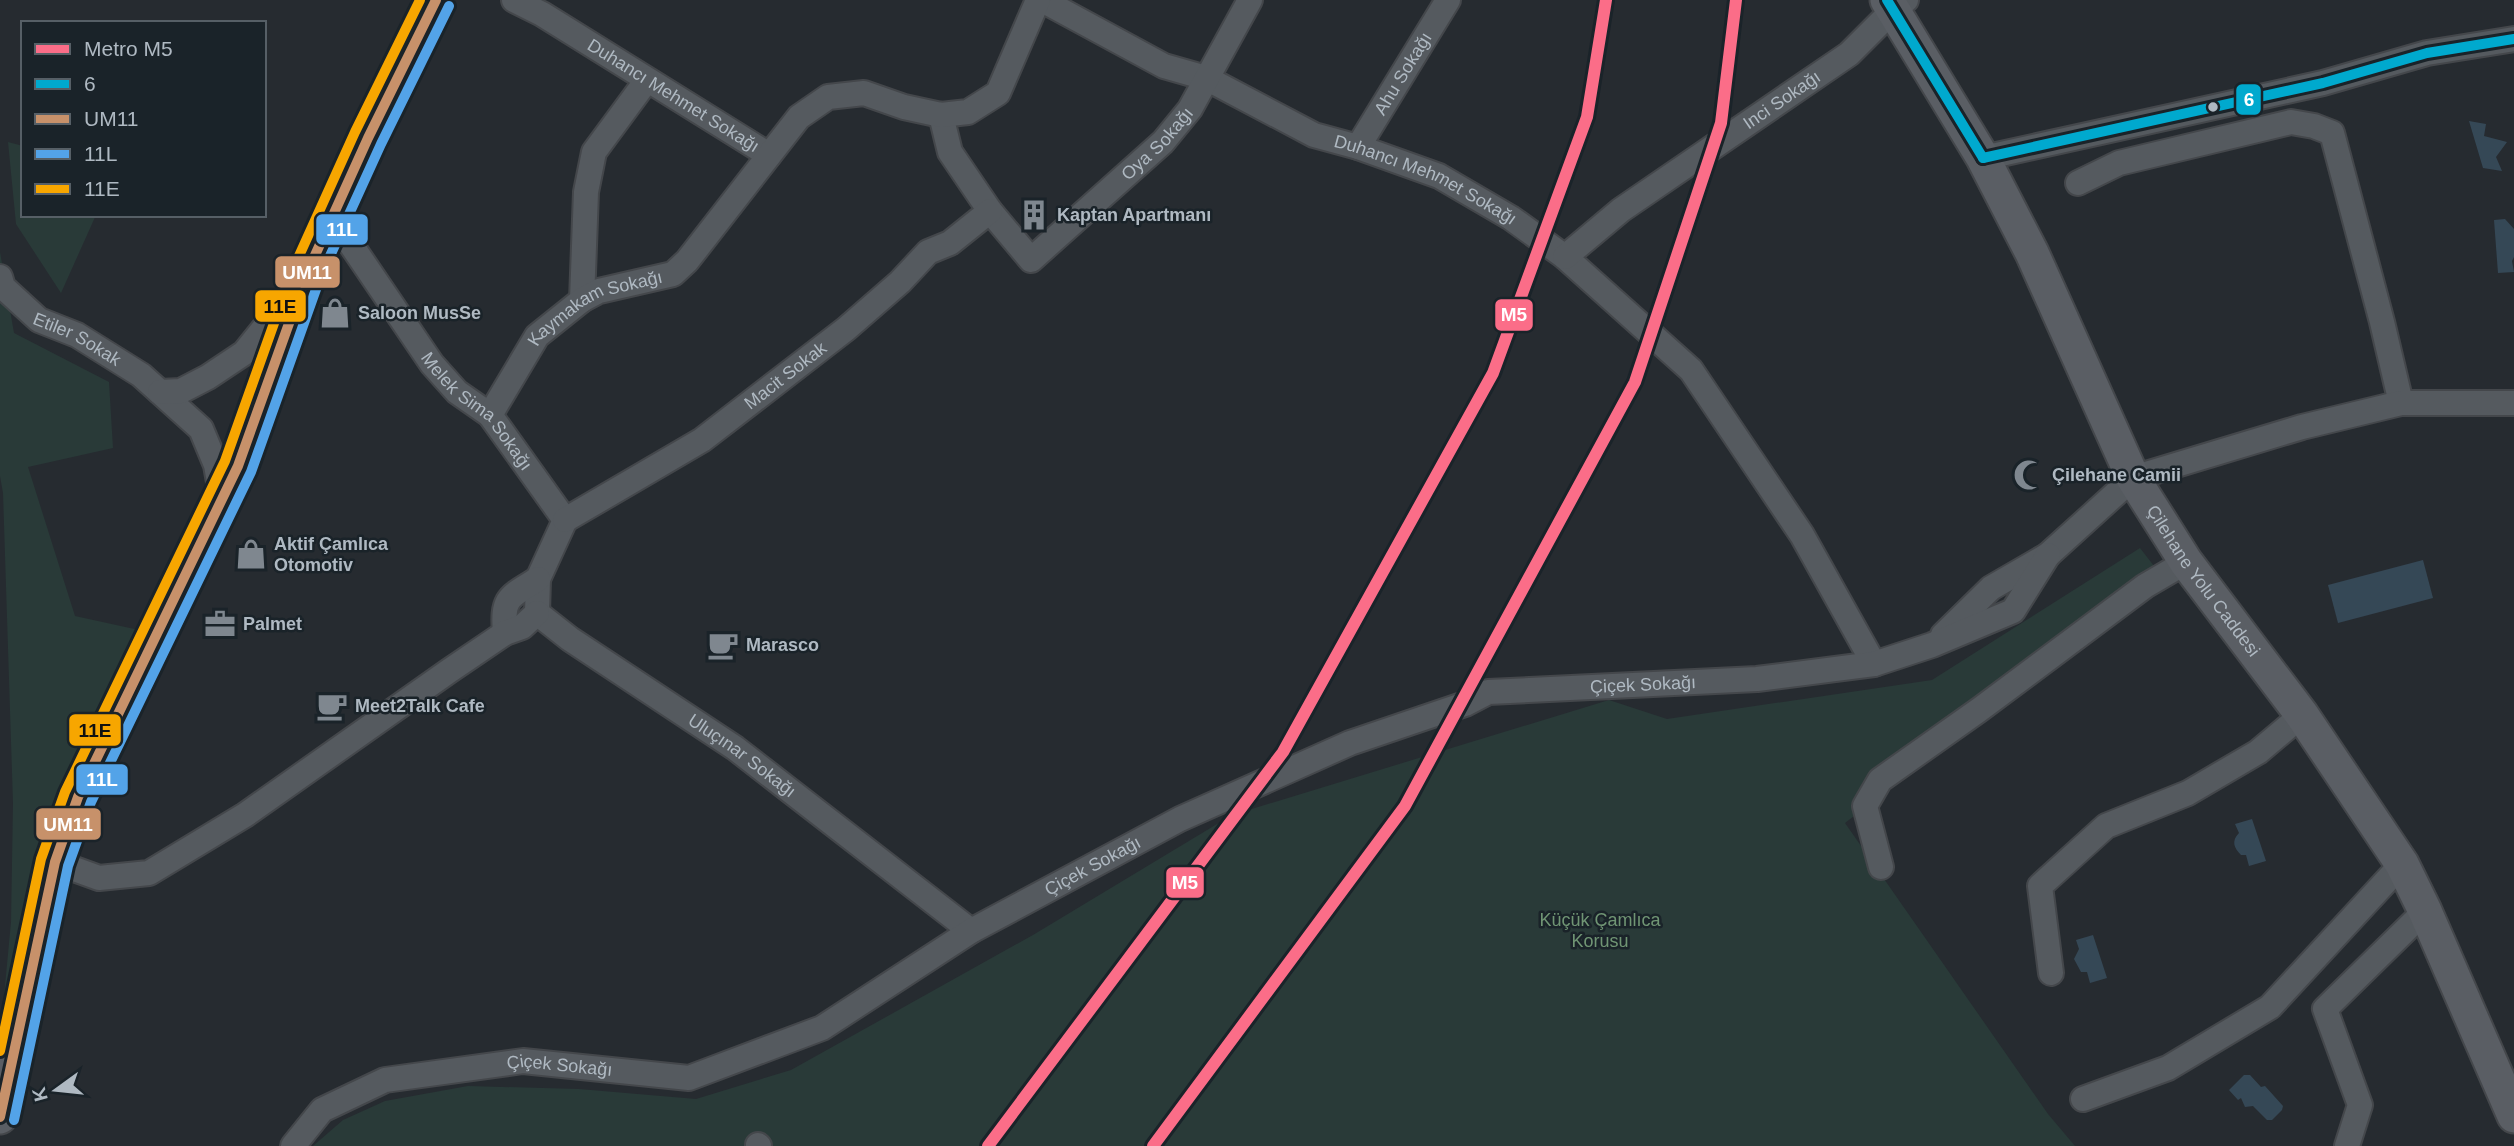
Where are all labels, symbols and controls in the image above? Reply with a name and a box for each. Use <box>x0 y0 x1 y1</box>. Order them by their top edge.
legend <box>21 21 266 217</box>
street label: Ahu Sokağı <box>1370 29 1436 119</box>
street label: Duhancı Mehmet Sokağı <box>584 35 763 156</box>
text: Metro M5 <box>84 37 173 60</box>
street label: Inci Sokağı <box>1739 67 1824 133</box>
text: 6 <box>84 72 96 95</box>
line badge: 6 <box>2235 83 2262 116</box>
text: 6 <box>2244 89 2254 110</box>
unlabelled marker <box>2206 100 2220 114</box>
street label: Oya Sokağı <box>1117 103 1197 184</box>
text: UM11 <box>84 107 138 130</box>
street label: Duhancı Mehmet Sokağı <box>1332 131 1521 229</box>
text: 11L <box>84 142 117 165</box>
text: 11E <box>84 177 120 200</box>
building icon: Kaptan Apartmanı <box>1017 198 1051 232</box>
place label: Kaptan Apartmanı <box>1057 205 1211 225</box>
line badge: 11L <box>315 213 369 246</box>
text: 11L <box>326 219 358 240</box>
line badge: UM11 <box>274 255 341 289</box>
text: UM11 <box>282 262 332 283</box>
street label: Kaymakam Sokağı <box>524 267 664 349</box>
line badge: 11E <box>254 289 307 323</box>
text: 11E <box>264 296 296 317</box>
shop icon: Saloon MusSe <box>318 296 352 330</box>
line badge: M5 <box>1494 298 1534 332</box>
place label: Saloon MusSe <box>358 303 481 323</box>
text: M5 <box>1501 304 1528 325</box>
street label: Etiler Sokak <box>30 309 125 370</box>
street label: Macit Sokak <box>740 337 831 414</box>
street label: Melek Sima Sokağı <box>417 348 536 474</box>
mosque icon: Çilehane Camii <box>2012 458 2046 492</box>
place label: Çilehane Camii <box>2052 465 2181 485</box>
street label: Çilehane Yolu Caddesi <box>2143 501 2264 660</box>
place label: Aktif Çamlıca Otomotiv <box>274 534 389 575</box>
shop icon: Aktif Çamlıca Otomotiv <box>234 537 268 571</box>
office icon: Palmet <box>203 607 237 641</box>
place label: Palmet <box>243 614 302 634</box>
cafe icon: Marasco <box>706 628 740 662</box>
place label: Marasco <box>746 635 819 655</box>
street label: Çiçek Sokağı <box>1590 672 1697 697</box>
cafe icon: Meet2Talk Cafe <box>315 689 349 723</box>
place label: Meet2Talk Cafe <box>355 696 485 716</box>
street label: Uluçınar Sokağı <box>685 710 800 801</box>
line badge: 11E <box>68 713 122 747</box>
text: 11E <box>79 720 111 741</box>
line badge: 11L <box>75 763 129 796</box>
text: 11L <box>86 769 118 790</box>
line badge: UM11 <box>35 807 102 841</box>
text: UM11 <box>43 814 93 835</box>
street label: Çiçek Sokağı <box>1041 832 1144 900</box>
line badge: M5 <box>1165 866 1205 899</box>
text: M5 <box>1172 872 1199 893</box>
park label: Küçük Çamlıca Korusu <box>1539 910 1662 951</box>
street label: Çiçek Sokağı <box>505 1051 613 1080</box>
north arrow <box>21 1055 91 1125</box>
text: K <box>28 1085 52 1104</box>

